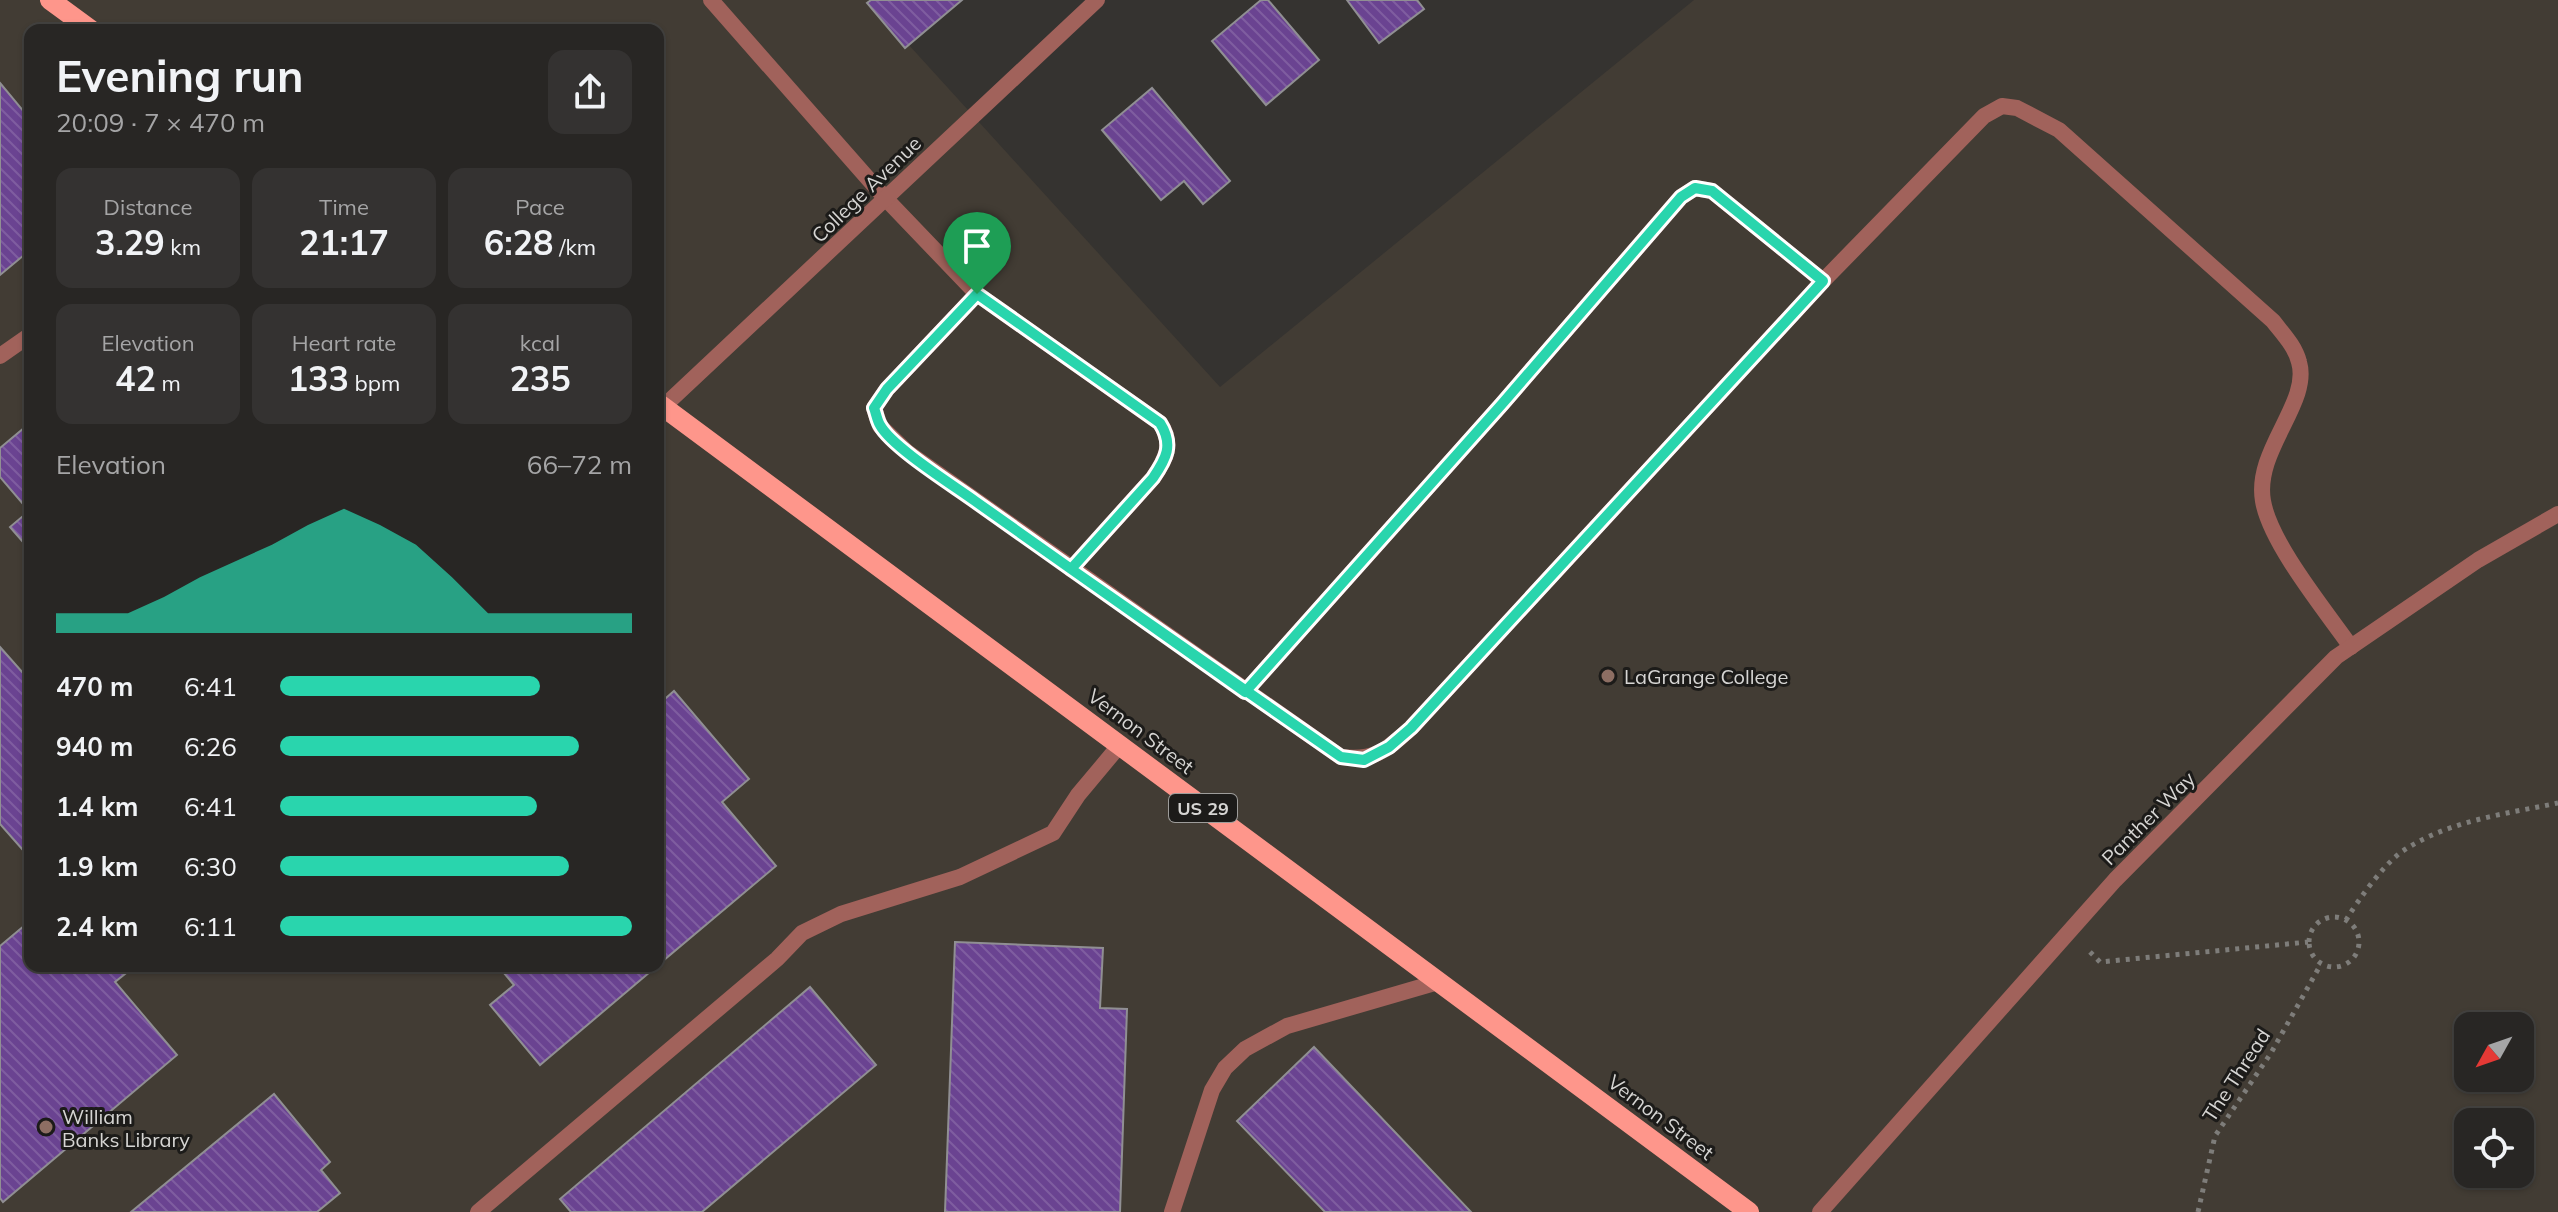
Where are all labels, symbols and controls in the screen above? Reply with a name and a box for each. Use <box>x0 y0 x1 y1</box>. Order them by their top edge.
text: Evening run <box>56 48 303 103</box>
button: share <box>548 50 632 134</box>
text: 20:09 · 7 × 470 m <box>56 106 265 139</box>
street label: College Avenue <box>806 130 926 248</box>
text: Distance <box>104 193 192 221</box>
text: Time <box>319 193 369 221</box>
text: Pace <box>515 193 565 221</box>
pin <box>943 212 1011 294</box>
text: 3.29 <box>95 221 165 264</box>
text: 21:17 <box>299 221 389 264</box>
text: 6:28 <box>484 221 554 264</box>
icon: arrive <box>955 224 999 268</box>
text: km <box>165 233 201 261</box>
text: /km <box>554 233 596 261</box>
text: Elevation <box>101 329 195 357</box>
text: Heart rate <box>292 329 396 357</box>
text: kcal <box>520 329 560 357</box>
text: 42 <box>115 357 156 400</box>
text: 133 <box>288 357 349 400</box>
text: 235 <box>509 357 571 400</box>
text: m <box>156 369 181 397</box>
text: bpm <box>349 369 400 397</box>
text: Elevation <box>56 448 166 481</box>
text: 66–72 m <box>527 448 632 481</box>
place label: LaGrange College <box>1624 664 1788 689</box>
marker: LaGrange College <box>1599 667 1617 685</box>
text: 470 m <box>56 670 133 703</box>
text: 6:41 <box>184 670 237 703</box>
street label: Vernon Street <box>1083 683 1199 779</box>
text: 940 m <box>56 730 133 763</box>
text: 6:26 <box>184 730 237 763</box>
street label: Panther Way <box>2096 766 2200 870</box>
text: 1.4 km <box>56 790 139 823</box>
text: 6:41 <box>184 790 237 823</box>
road number: US 29 <box>1169 794 1237 822</box>
text: 1.9 km <box>56 850 139 883</box>
text: 6:30 <box>184 850 237 883</box>
text: 2.4 km <box>56 910 139 943</box>
text: 6:11 <box>184 910 237 943</box>
north arrow <box>2454 1012 2534 1092</box>
map controls <box>2454 1012 2534 1188</box>
street label: The Thread <box>2197 1024 2275 1126</box>
street label: Vernon Street <box>1603 1069 1719 1165</box>
place label: William Banks Library <box>62 1104 190 1152</box>
button: locate <box>2454 1108 2534 1188</box>
marker: William Banks Library <box>37 1118 55 1136</box>

